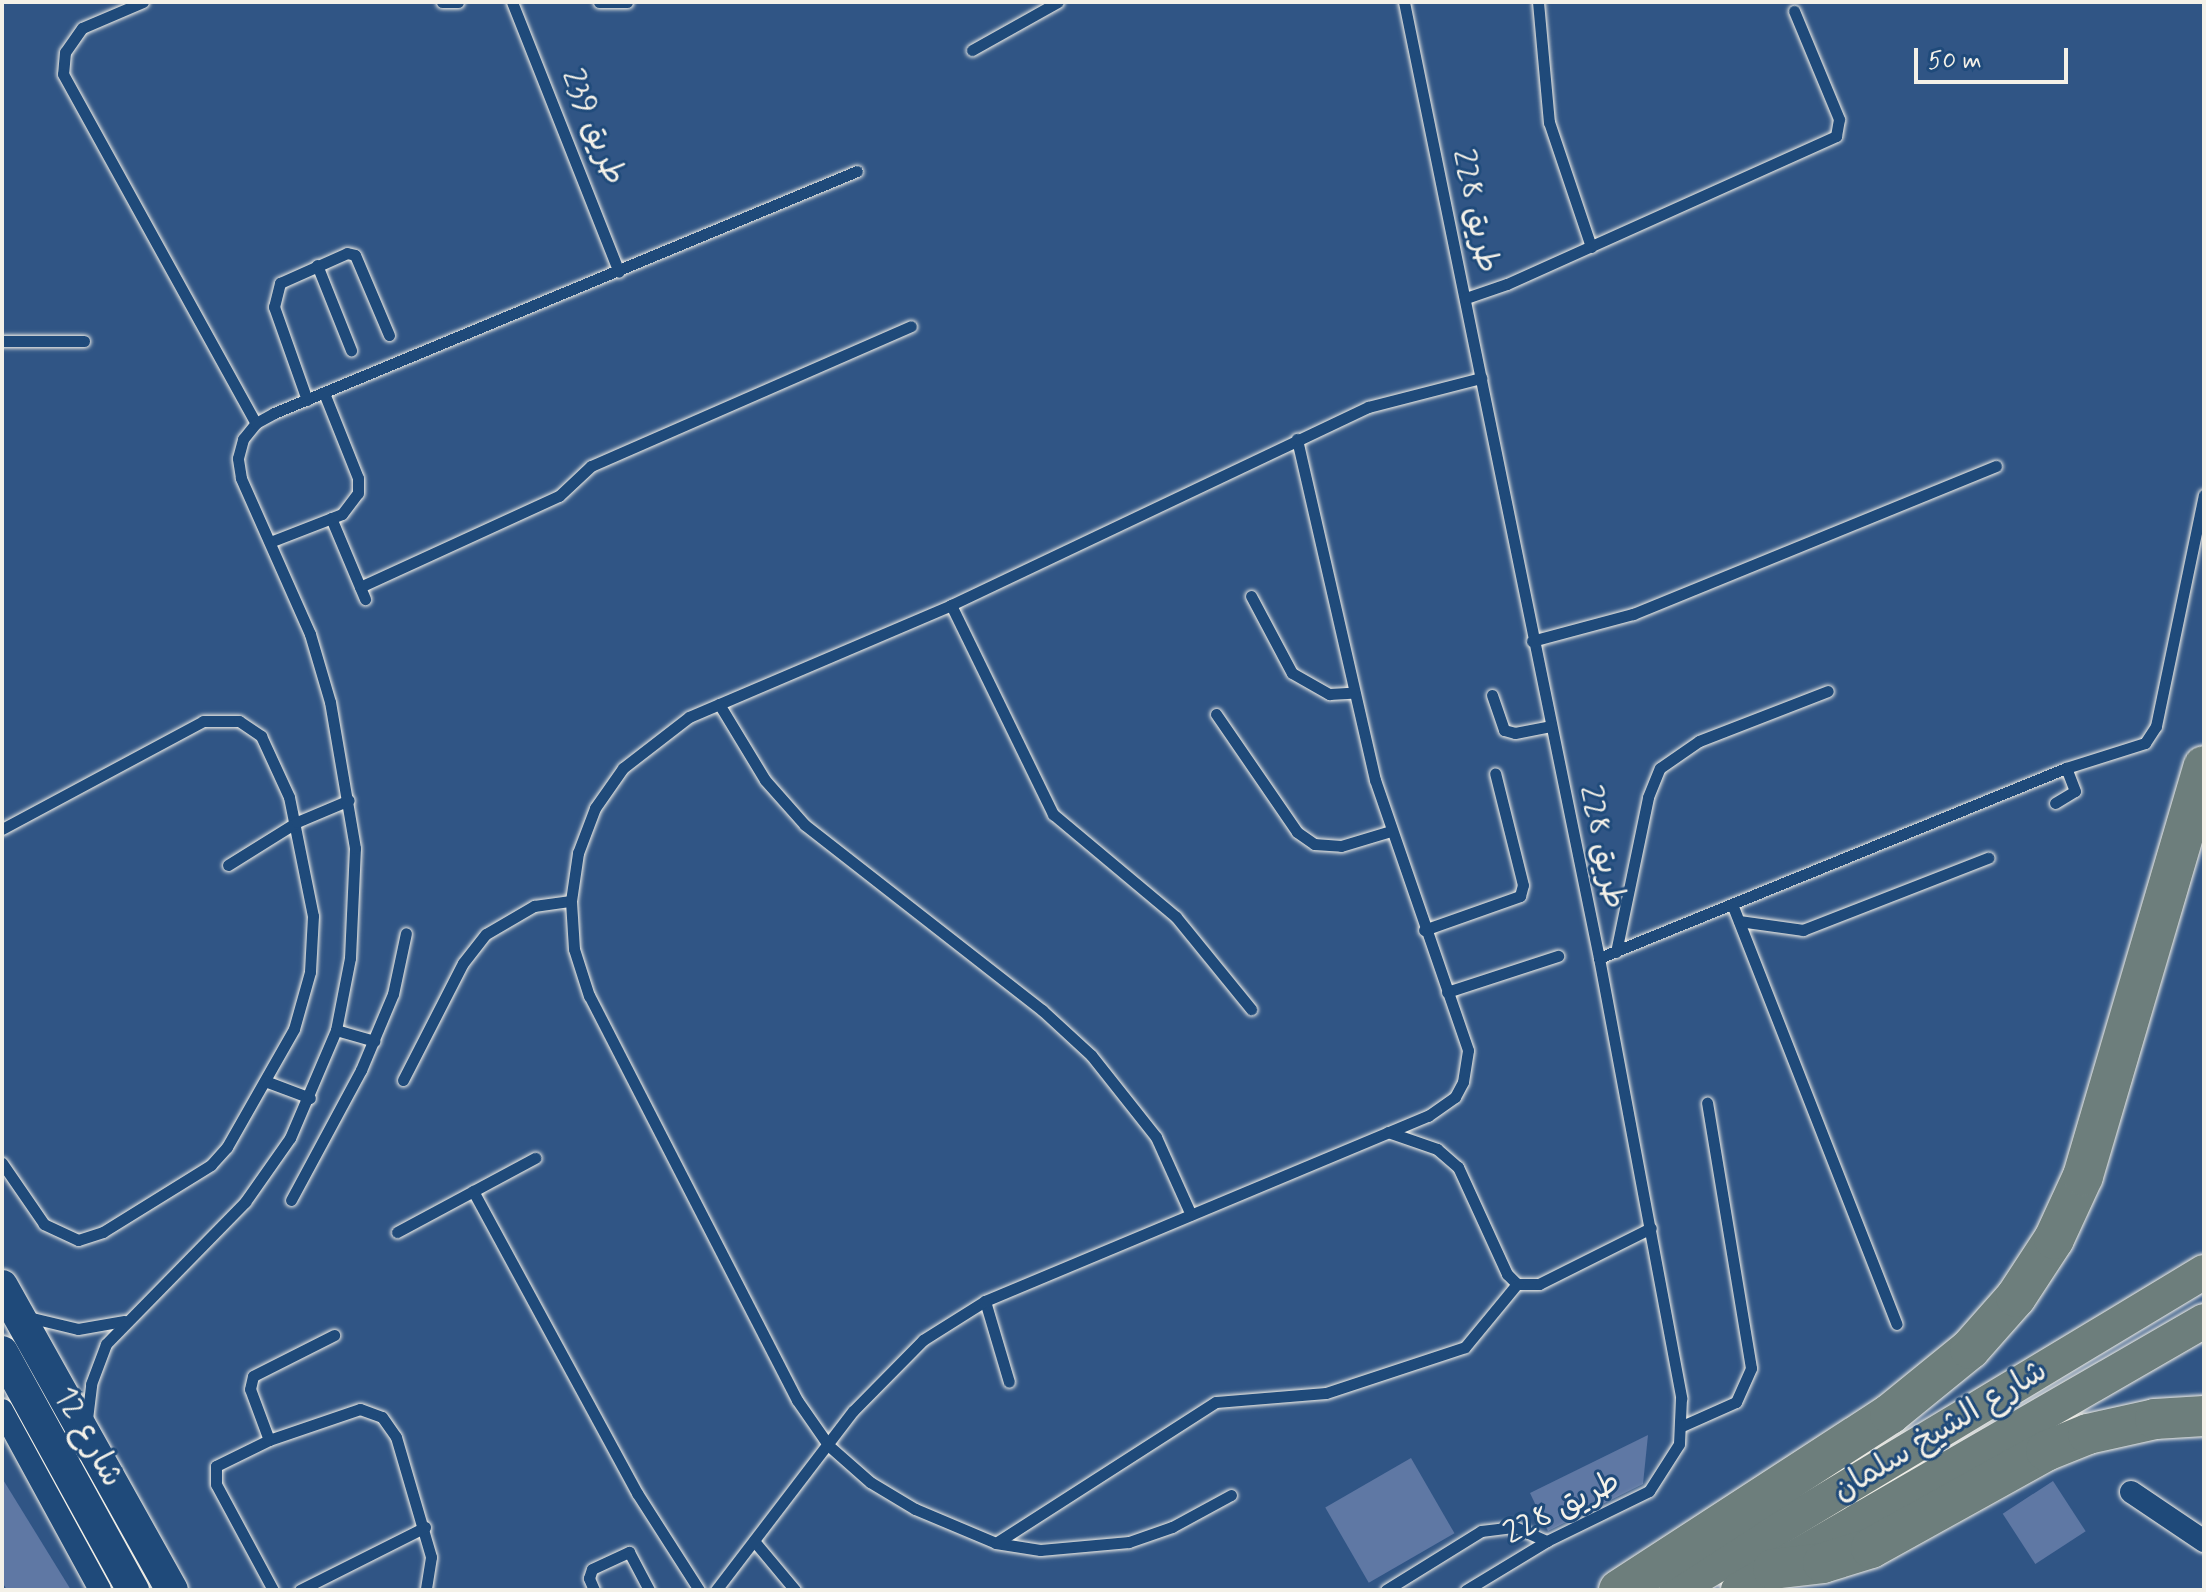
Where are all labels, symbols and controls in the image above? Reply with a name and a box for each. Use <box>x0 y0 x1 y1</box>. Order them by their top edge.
scale bar <box>1918 32 2072 82</box>
text: 50 m <box>1928 46 1982 77</box>
street label: طريق 239 <box>552 63 634 191</box>
street label: طريق 228 <box>1443 146 1507 276</box>
street label: طريق 228 <box>1570 782 1634 912</box>
street label: شارع الشيخ سلمان <box>1826 1352 2054 1510</box>
street label: شارع 12 <box>45 1380 131 1494</box>
street label: طريق 228 <box>1497 1462 1627 1554</box>

